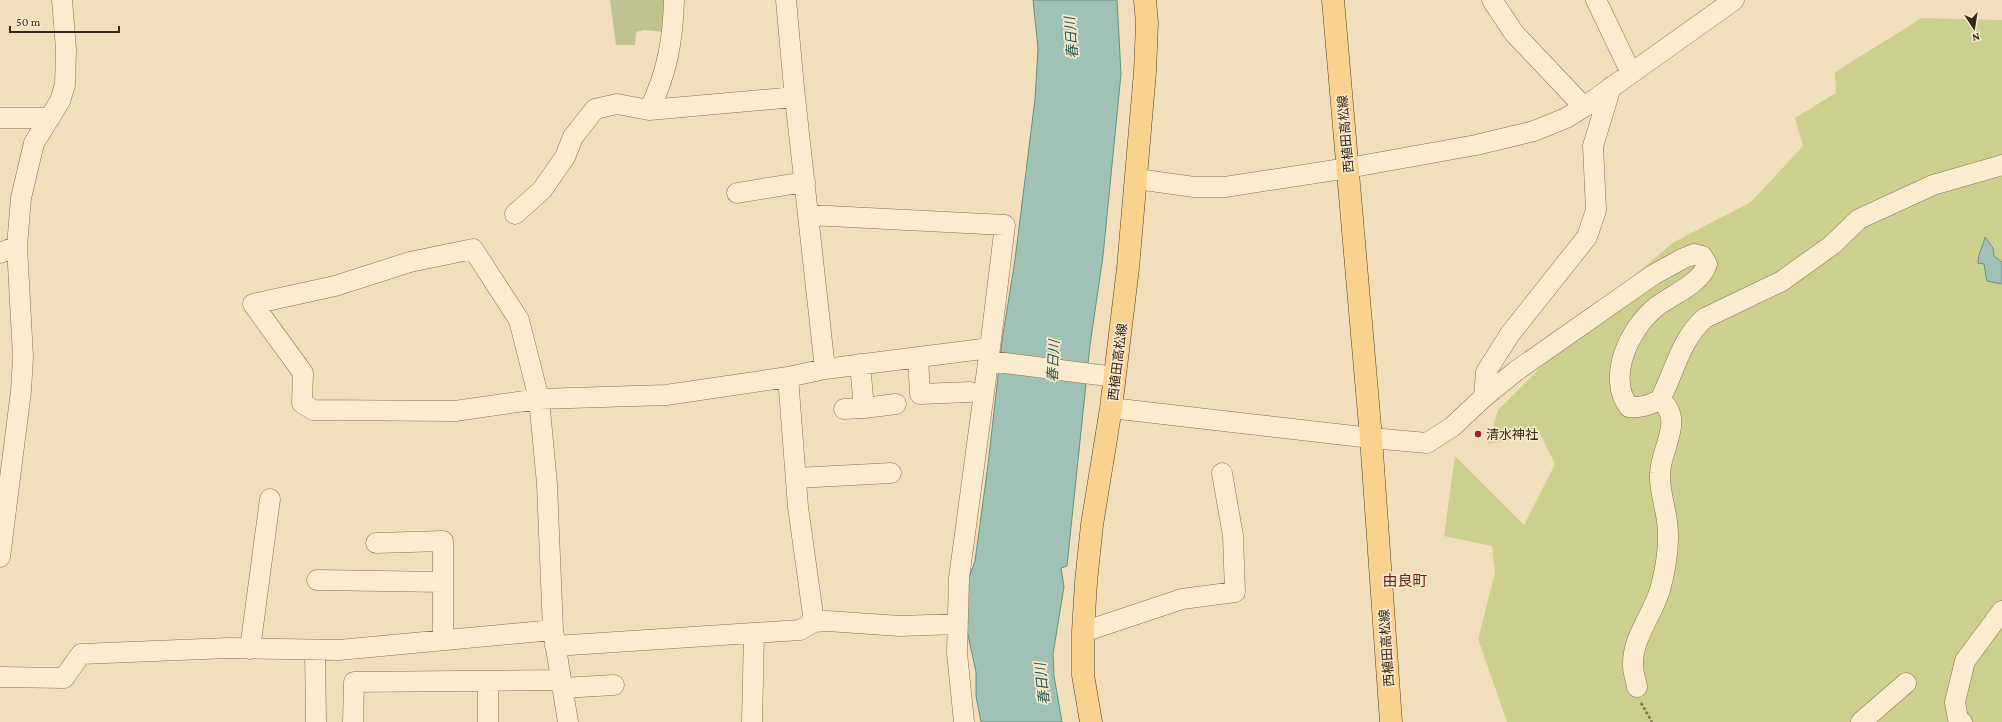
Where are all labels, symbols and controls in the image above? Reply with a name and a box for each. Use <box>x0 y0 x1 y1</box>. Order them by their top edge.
scale bar <box>10 8 119 34</box>
north arrow <box>1954 8 1994 48</box>
water label: 春日川 <box>1061 14 1080 60</box>
text: 50 m <box>16 15 41 29</box>
text: N <box>1971 31 1981 45</box>
street label: 西植田高松線 <box>1335 94 1356 173</box>
street label: 西植田高松線 <box>1105 322 1130 402</box>
water label: 春日川 <box>1044 338 1062 382</box>
place label: 清水神社 <box>1486 427 1538 442</box>
marker: 清水神社 <box>1473 429 1483 439</box>
district label: 由良町 <box>1382 573 1428 589</box>
street label: 西植田高松線 <box>1376 609 1397 687</box>
water label: 春日川 <box>1032 660 1052 706</box>

